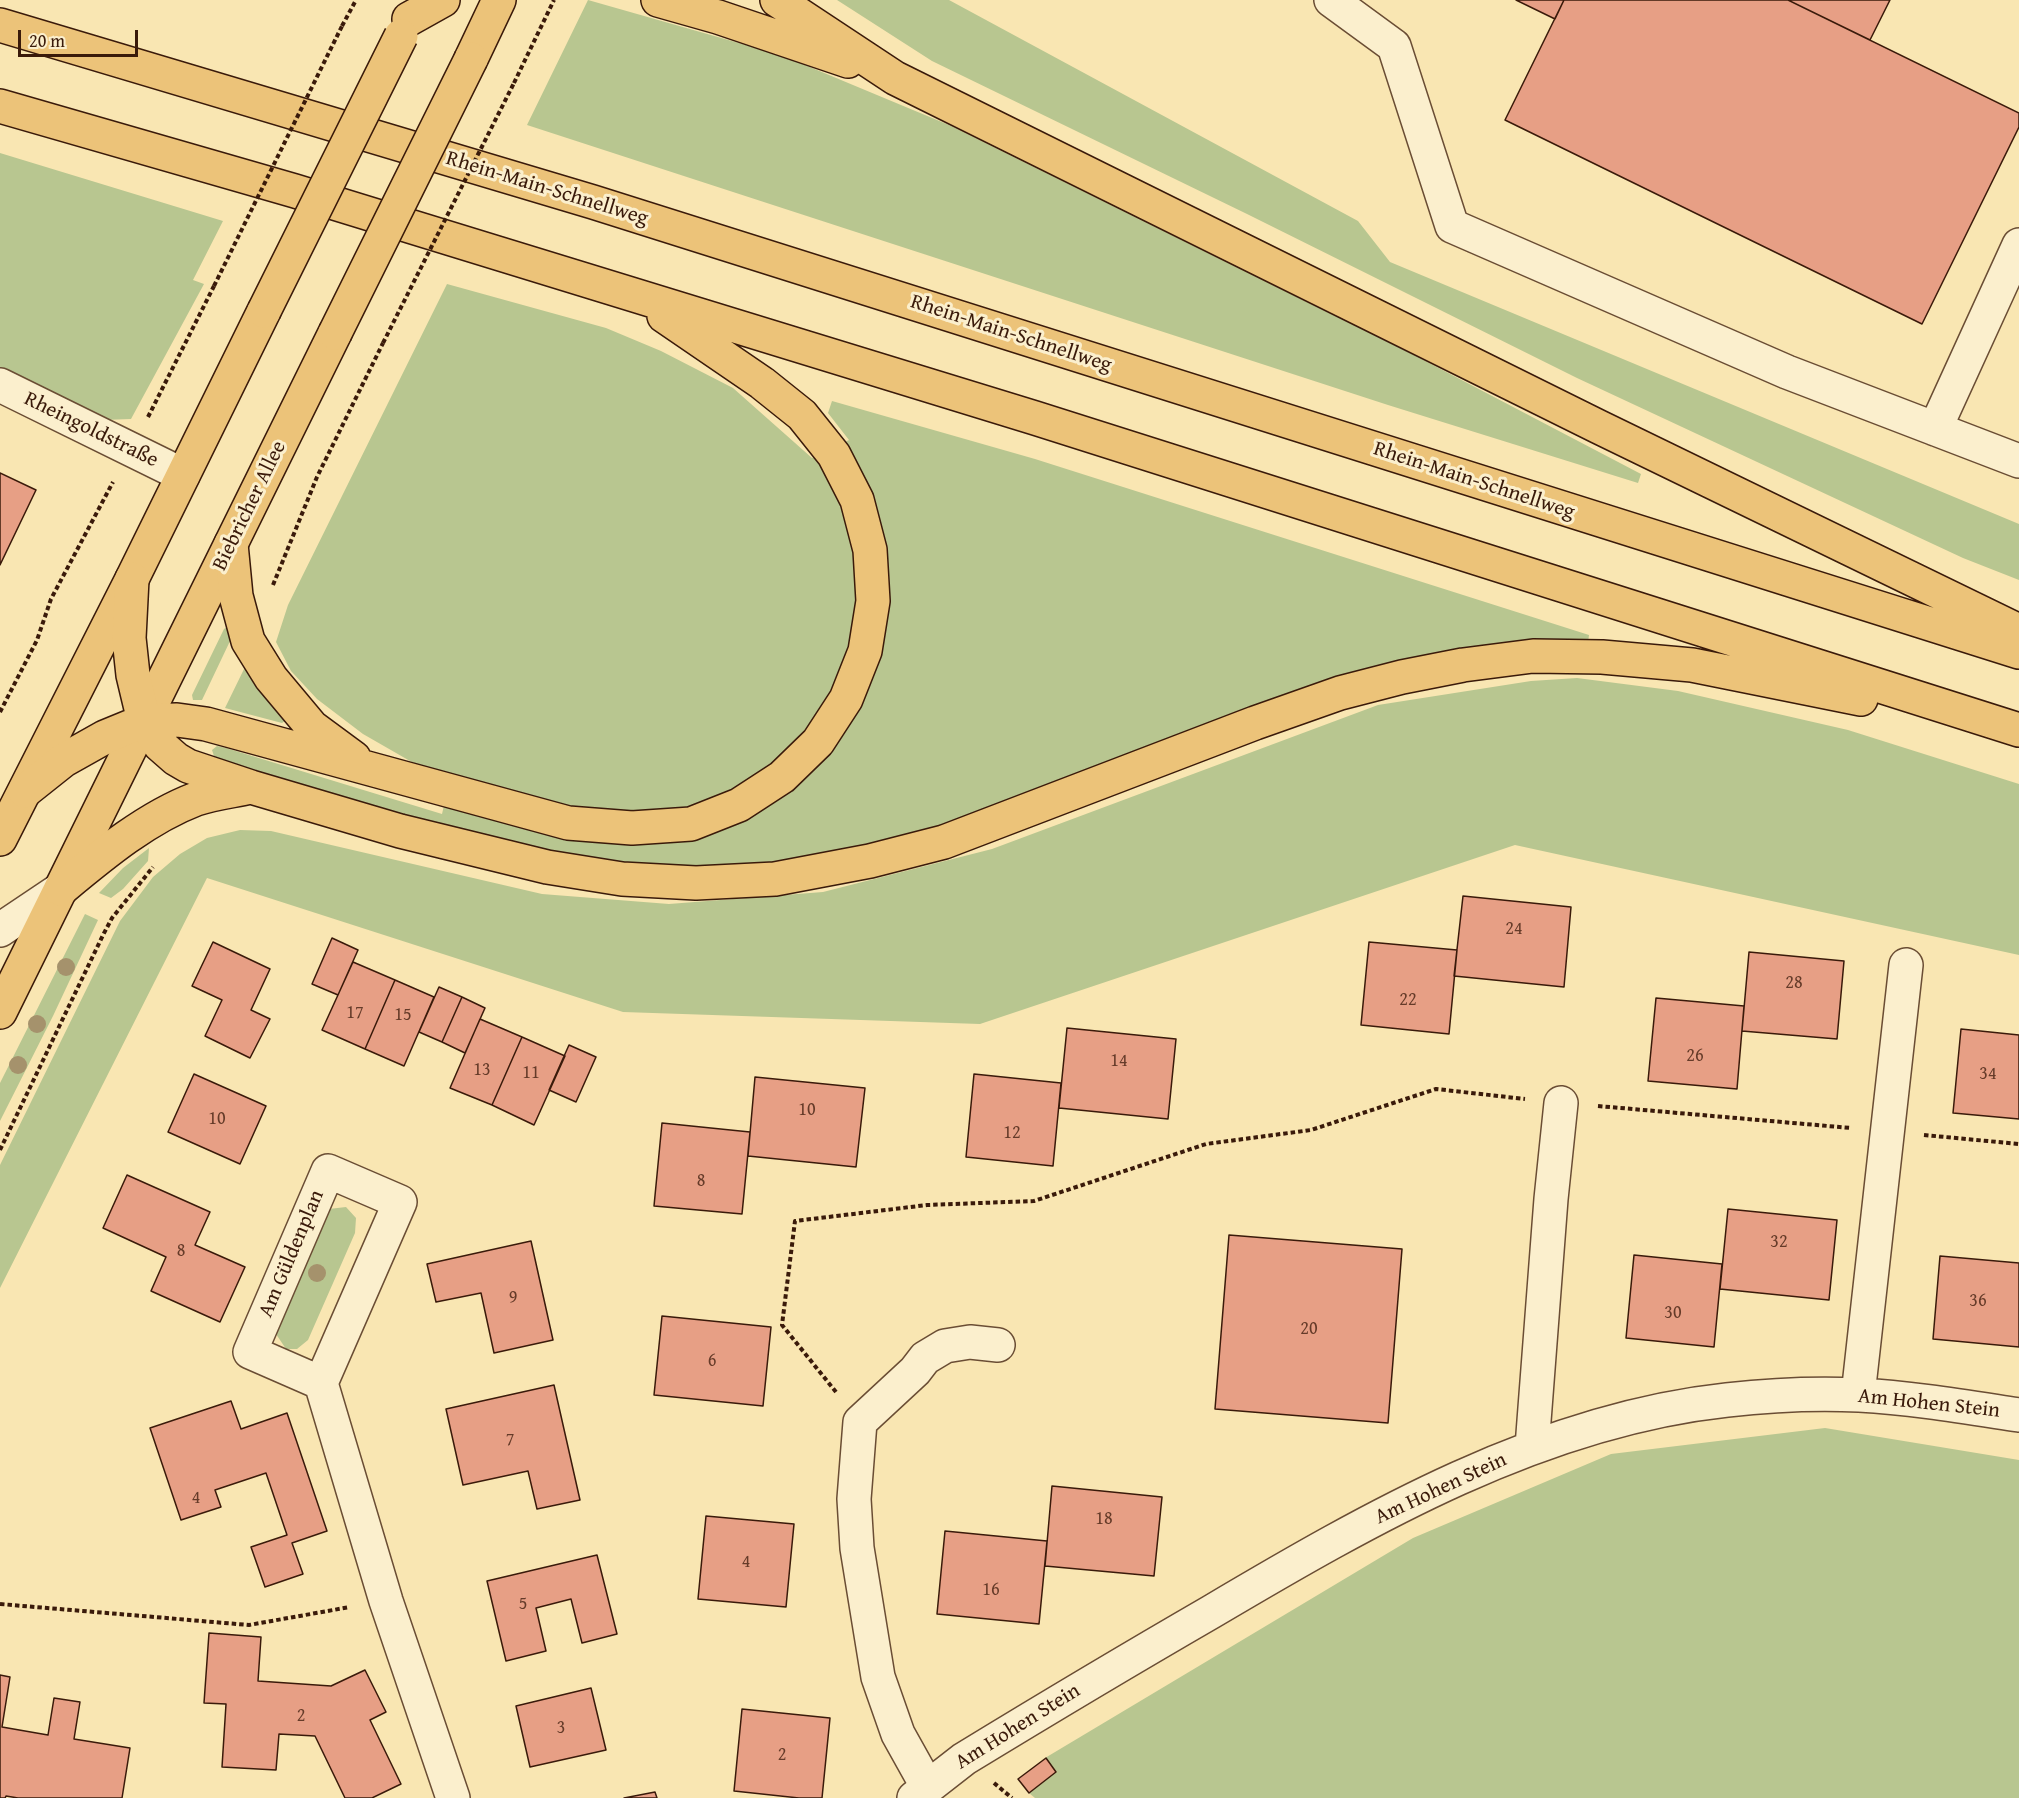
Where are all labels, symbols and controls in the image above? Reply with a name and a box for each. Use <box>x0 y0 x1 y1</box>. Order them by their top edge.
scale bar <box>21 18 141 56</box>
text: 20 m <box>29 27 65 54</box>
street label: Rhein-Main-Schnellweg <box>443 146 651 232</box>
street label: Rhein-Main-Schnellweg <box>907 290 1115 378</box>
street label: Rheingoldstraße <box>20 387 162 473</box>
street label: Biebricher Allee <box>208 437 292 575</box>
street label: Rhein-Main-Schnellweg <box>1370 437 1578 525</box>
house number: 24 <box>1505 918 1523 940</box>
house number: 28 <box>1785 972 1803 994</box>
house number: 22 <box>1399 989 1417 1011</box>
house number: 17 <box>346 1002 364 1024</box>
house number: 15 <box>394 1004 412 1026</box>
house number: 26 <box>1686 1045 1704 1067</box>
house number: 14 <box>1110 1050 1128 1072</box>
house number: 13 <box>473 1059 491 1081</box>
house number: 11 <box>522 1062 540 1084</box>
house number: 34 <box>1979 1063 1997 1085</box>
house number: 10 <box>798 1099 816 1121</box>
house number: 10 <box>208 1108 226 1130</box>
house number: 12 <box>1003 1122 1021 1144</box>
house number: 8 <box>697 1170 705 1192</box>
street label: Am Güldenplan <box>254 1187 330 1321</box>
house number: 32 <box>1770 1231 1788 1253</box>
house number: 8 <box>177 1240 185 1262</box>
house number: 9 <box>509 1287 517 1309</box>
house number: 36 <box>1969 1290 1987 1312</box>
house number: 30 <box>1664 1302 1682 1324</box>
house number: 20 <box>1300 1318 1318 1340</box>
house number: 6 <box>708 1350 716 1372</box>
street label: Am Hohen Stein <box>1857 1384 2001 1424</box>
house number: 7 <box>506 1429 514 1451</box>
street label: Am Hohen Stein <box>1371 1447 1511 1531</box>
house number: 4 <box>192 1487 200 1509</box>
house number: 18 <box>1095 1508 1113 1530</box>
house number: 4 <box>742 1551 750 1573</box>
house number: 16 <box>982 1579 1000 1601</box>
house number: 5 <box>519 1593 527 1615</box>
street label: Am Hohen Stein <box>951 1679 1085 1775</box>
house number: 2 <box>297 1705 305 1727</box>
house number: 3 <box>557 1717 565 1739</box>
house number: 2 <box>778 1744 786 1766</box>

